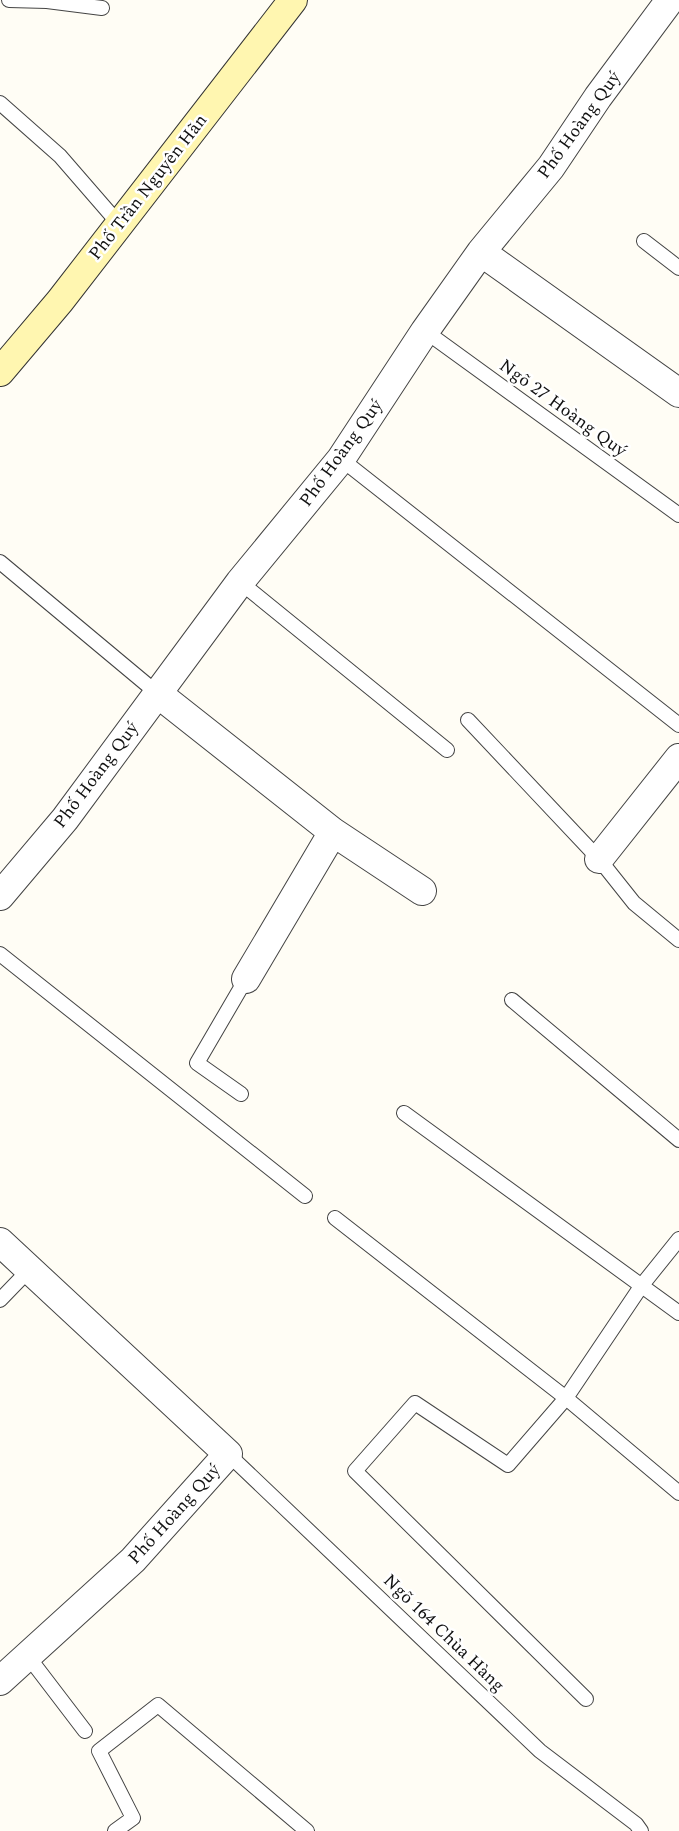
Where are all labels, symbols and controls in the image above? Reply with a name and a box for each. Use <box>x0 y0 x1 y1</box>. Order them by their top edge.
street label: Phố Hoàng Quý <box>531 64 628 184</box>
street label: Phố Trần Nguyên Hãn <box>82 108 214 266</box>
street label: Ngõ 27 Hoàng Quý <box>494 352 633 464</box>
street label: Phố Hoàng Quý <box>293 392 390 512</box>
street label: Phố Hoàng Quý <box>47 715 146 834</box>
street label: Phố Hoàng Quý <box>121 1457 228 1570</box>
street label: Ngõ 164 Chùa Hàng <box>377 1568 511 1698</box>

